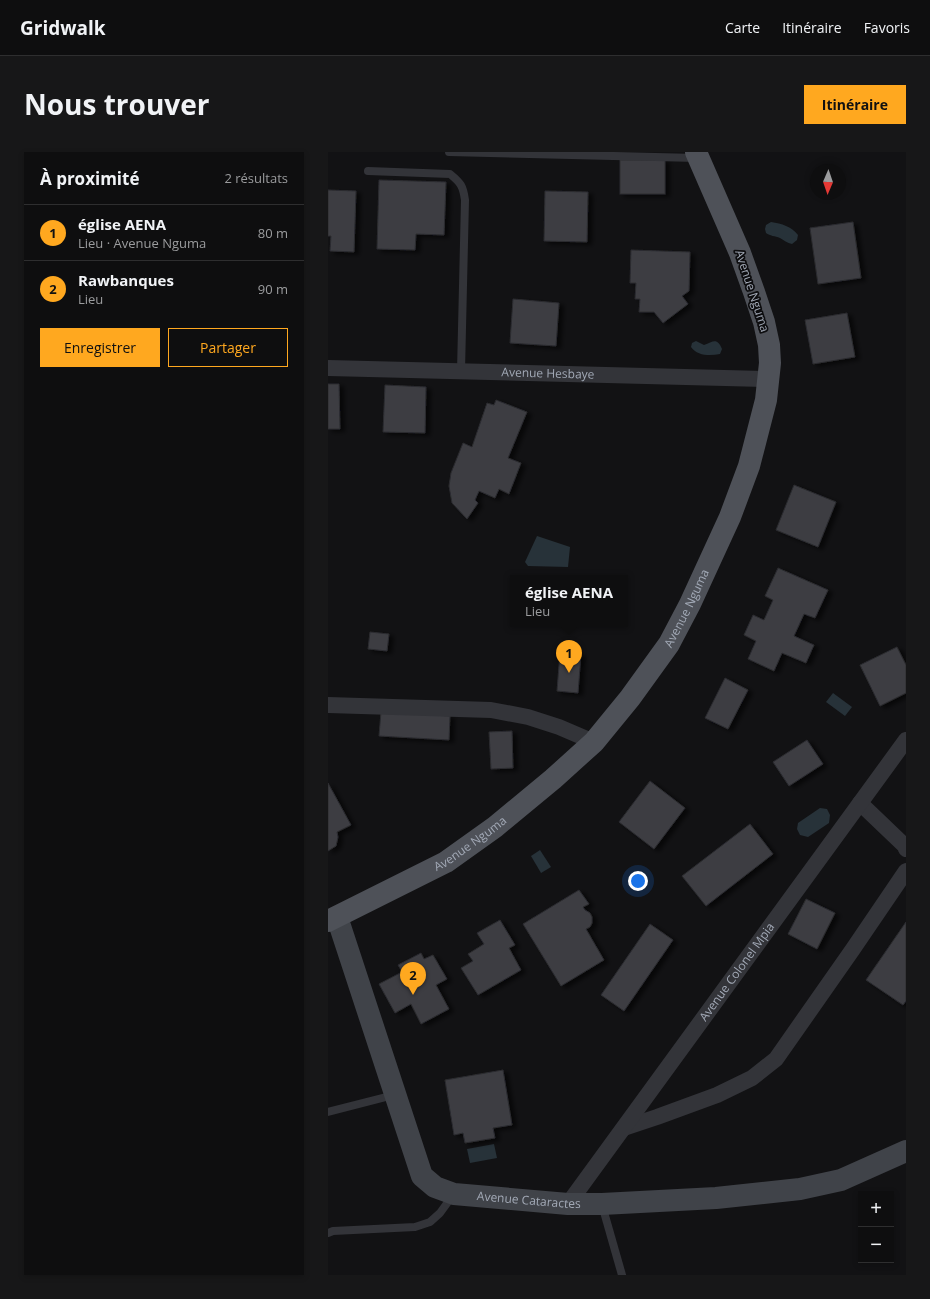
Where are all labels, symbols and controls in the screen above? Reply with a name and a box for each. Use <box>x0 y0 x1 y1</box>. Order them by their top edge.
text: Gridwalk <box>20 15 106 41</box>
text: Carte <box>725 18 760 37</box>
text: Itinéraire <box>782 18 842 37</box>
text: Favoris <box>864 18 910 37</box>
text: Nous trouver <box>24 85 210 123</box>
button: Itinéraire <box>804 85 906 124</box>
north arrow <box>810 164 846 200</box>
text: À proximité <box>40 167 139 190</box>
text: 2 résultats <box>224 169 288 187</box>
text: église AENA <box>78 214 166 234</box>
text: 1 <box>49 224 57 242</box>
text: 80 m <box>258 224 288 242</box>
text: Lieu · Avenue Nguma <box>78 234 206 252</box>
street label: Avenue Nguma <box>731 248 774 334</box>
text: Rawbanques <box>78 270 174 290</box>
text: 2 <box>49 280 57 298</box>
text: 90 m <box>258 280 288 298</box>
text: Lieu <box>78 290 103 308</box>
button: Enregistrer <box>40 328 160 367</box>
button: Partager <box>168 328 288 367</box>
street label: Avenue Hesbaye <box>501 363 595 383</box>
street label: Avenue Nguma <box>660 566 713 650</box>
popup <box>510 575 628 627</box>
text: église AENA <box>525 582 613 602</box>
text: Lieu <box>525 602 550 620</box>
pin: 1 <box>556 640 582 673</box>
street label: Avenue Nguma <box>431 812 510 875</box>
your location <box>628 871 648 891</box>
street label: Avenue Colonel Mpia <box>695 919 778 1024</box>
pin: 2 <box>400 962 426 995</box>
street label: Avenue Cataractes <box>476 1187 581 1212</box>
map controls <box>858 1191 894 1263</box>
button: + <box>858 1191 894 1227</box>
button: − <box>858 1227 894 1263</box>

